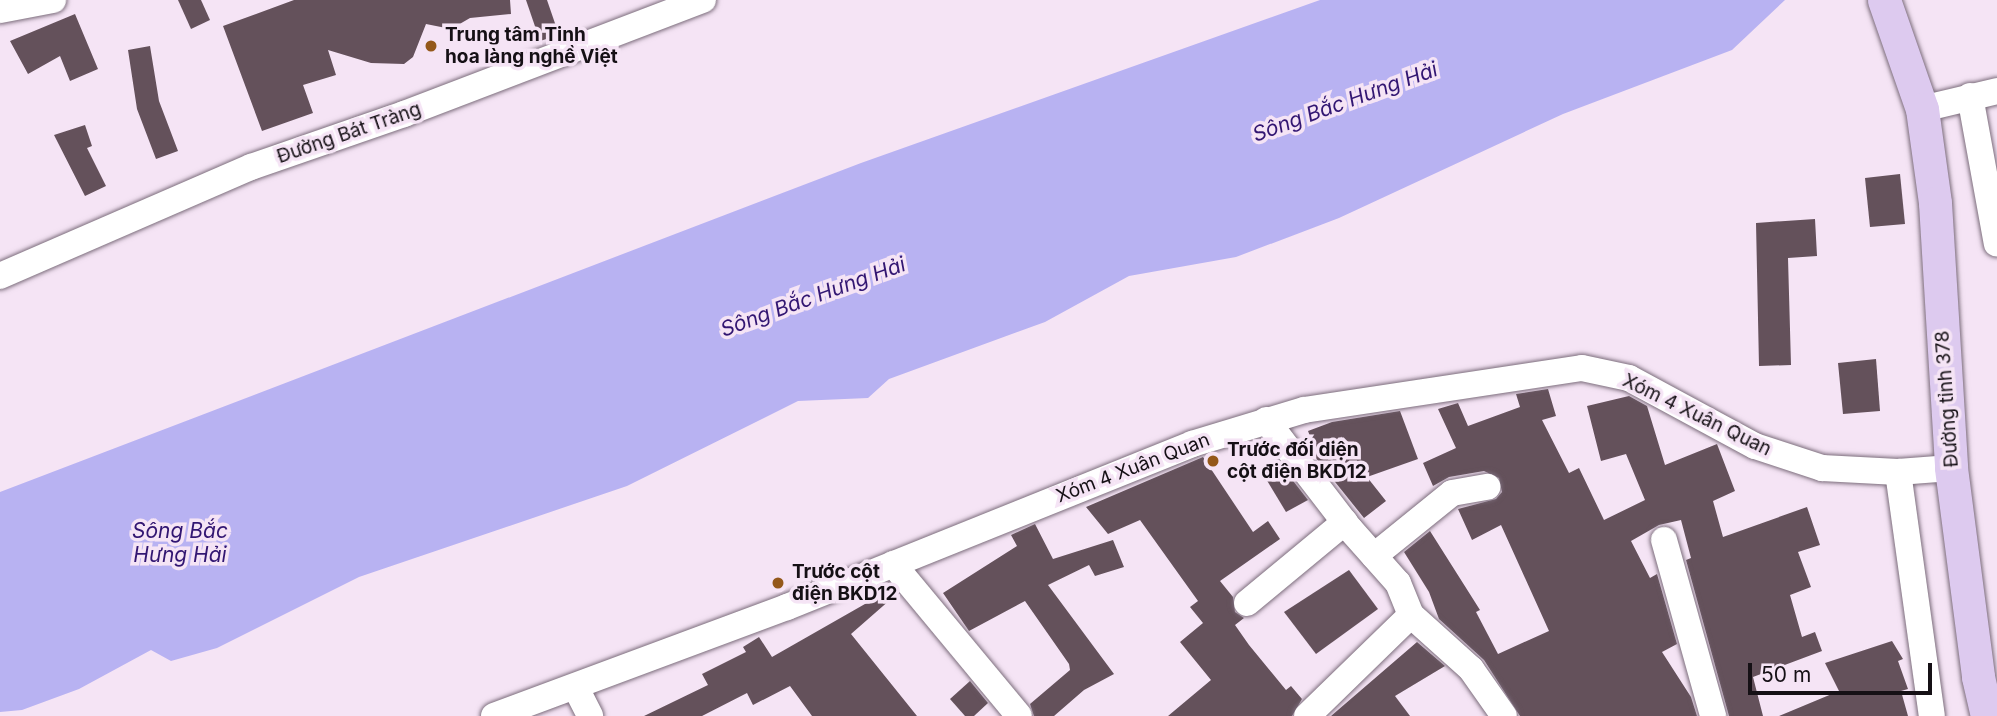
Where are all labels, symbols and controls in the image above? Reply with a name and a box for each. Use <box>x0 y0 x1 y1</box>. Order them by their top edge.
place label: Trung tâm Tinh hoa làng nghề Việt <box>445 24 618 68</box>
marker: Trung tâm Tinh hoa làng nghề Việt <box>423 38 439 54</box>
water label: Sông Bắc Hưng Hải <box>1249 57 1441 147</box>
street label: Đường Bát Tràng <box>274 98 424 168</box>
water label: Sông Bắc Hưng Hải <box>717 252 909 342</box>
street label: Đường tỉnh 378 <box>1931 330 1963 468</box>
street label: Xóm 4 Xuân Quan <box>1619 369 1775 461</box>
street label: Xóm 4 Xuân Quan <box>1053 428 1213 508</box>
place label: Trước đối diện cột điện BKD12 <box>1227 439 1367 483</box>
marker: Trước đối diện cột điện BKD12 <box>1205 453 1221 469</box>
water label: Sông Bắc Hưng Hải <box>132 518 228 568</box>
place label: Trước cột điện BKD12 <box>792 561 898 605</box>
marker: Trước cột điện BKD12 <box>770 575 786 591</box>
scale bar <box>1752 650 1936 694</box>
text: 50 m <box>1761 662 1811 687</box>

